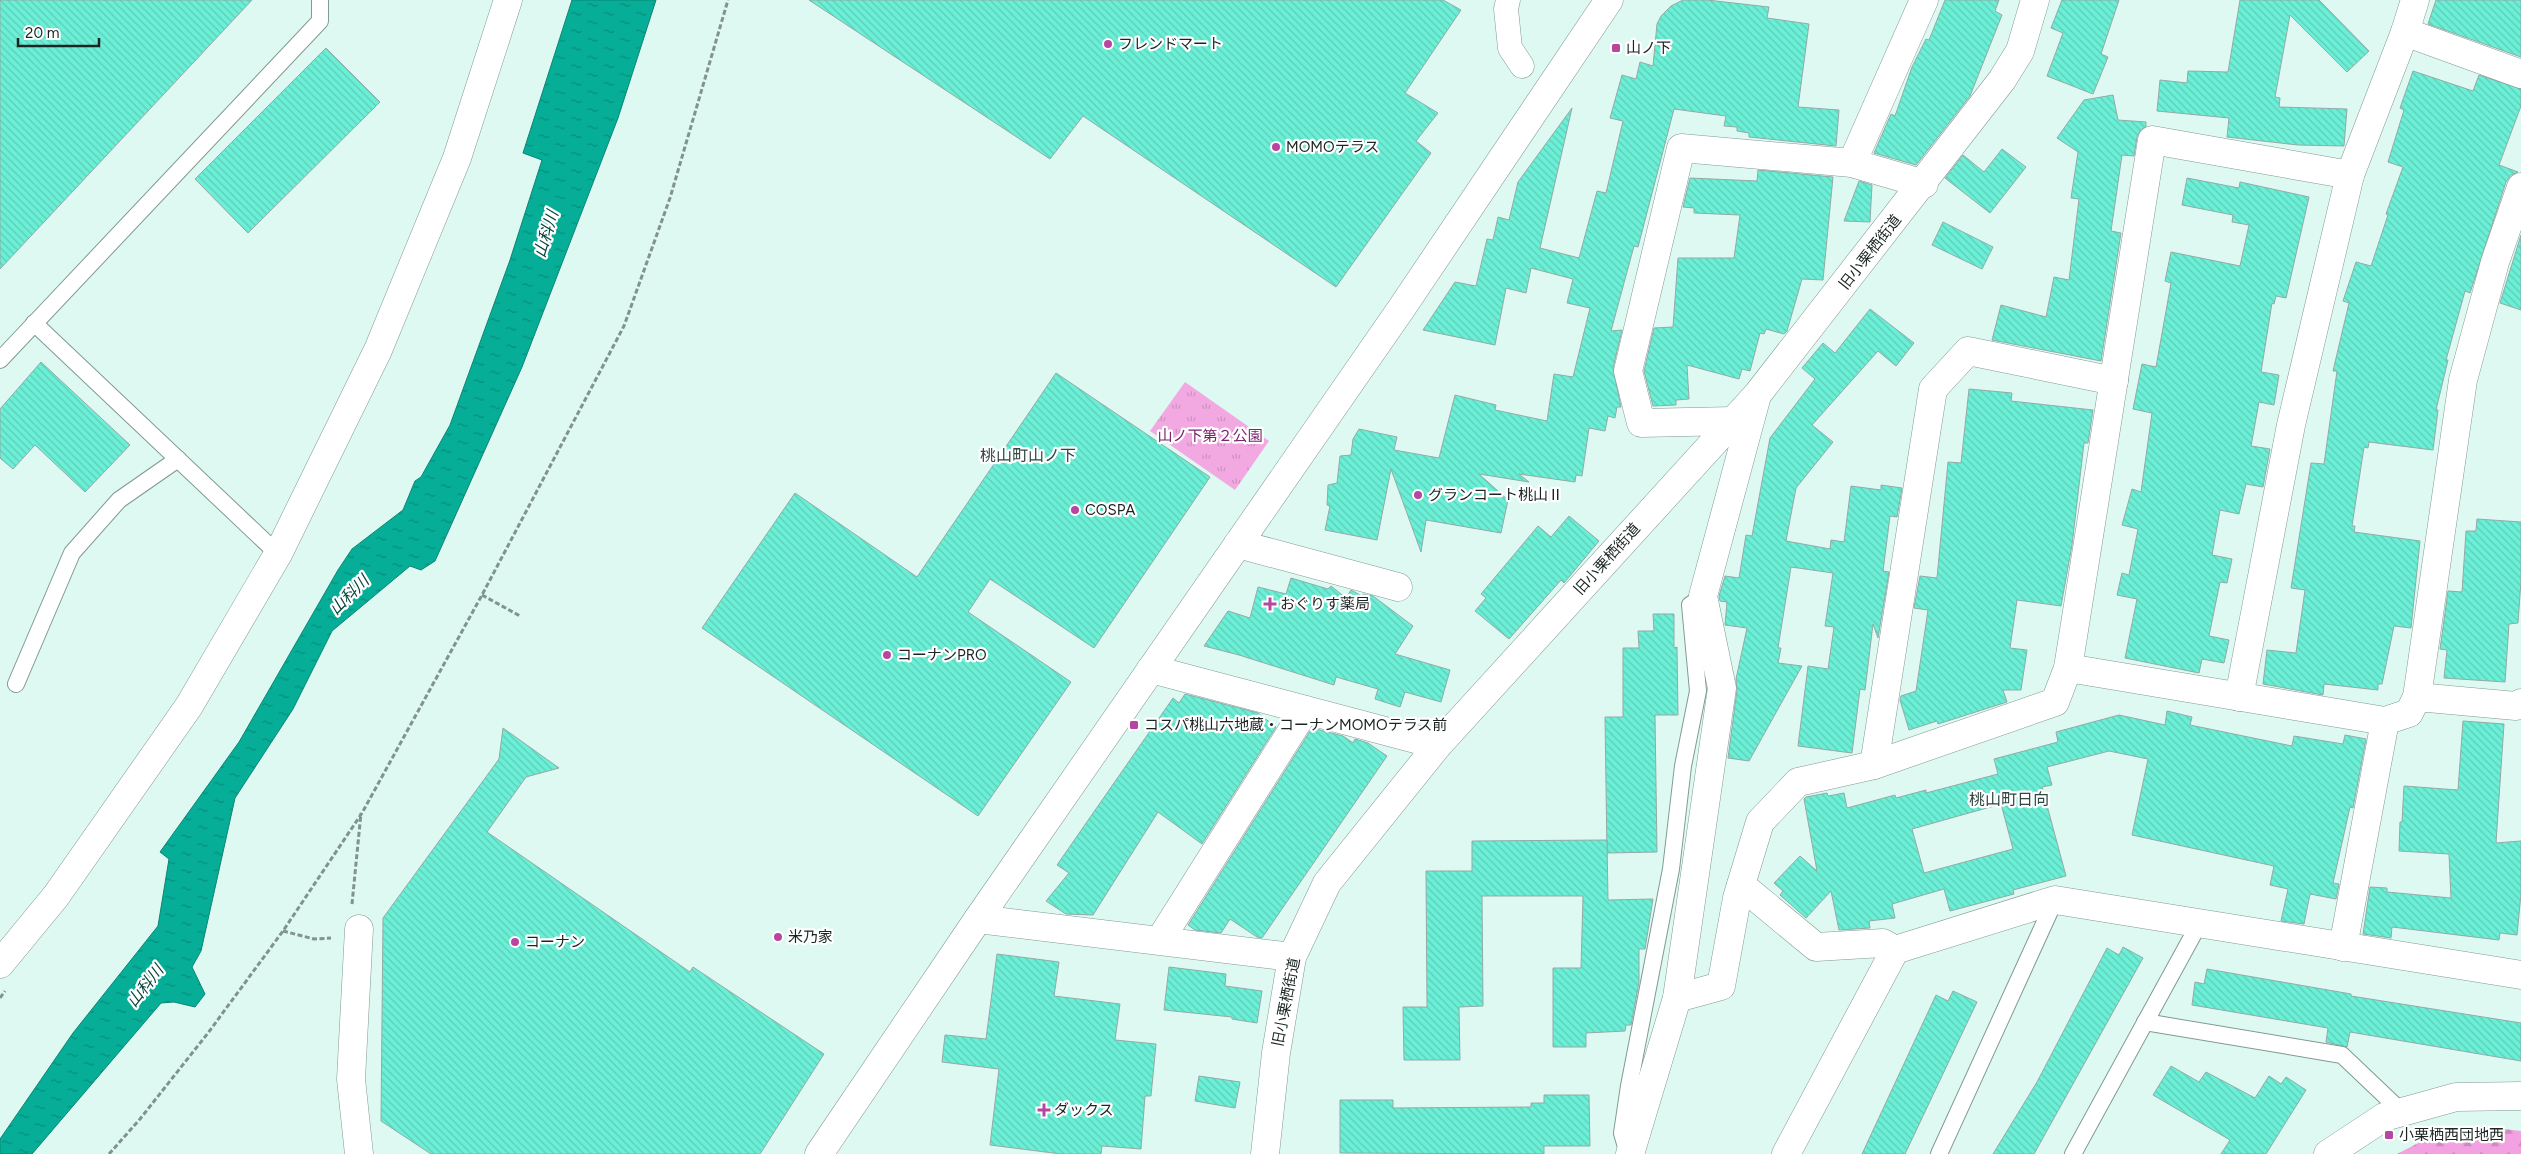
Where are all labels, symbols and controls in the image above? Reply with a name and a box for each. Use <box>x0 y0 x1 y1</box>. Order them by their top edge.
scale bar <box>18 15 99 47</box>
text: 20 m <box>25 24 59 42</box>
place label: フレンドマート <box>1118 35 1223 53</box>
marker: フレンドマート <box>1102 38 1114 50</box>
place label: 山ノ下 <box>1626 39 1671 57</box>
marker: 山ノ下 <box>1610 42 1622 54</box>
place label: MOMOテラス <box>1286 138 1379 156</box>
marker: MOMOテラス <box>1270 141 1282 153</box>
water label: 山科川 <box>530 206 563 260</box>
street label: 旧小栗栖街道 <box>1835 211 1905 293</box>
park label: 山ノ下第２公園 <box>1157 427 1263 445</box>
district label: 桃山町山ノ下 <box>980 446 1076 465</box>
place label: グランコート桃山Ⅱ <box>1428 486 1563 504</box>
marker: グランコート桃山Ⅱ <box>1412 489 1424 501</box>
place label: COSPA <box>1085 501 1136 519</box>
marker: COSPA <box>1069 504 1081 516</box>
street label: 旧小栗栖街道 <box>1570 520 1644 598</box>
water label: 山科川 <box>325 570 374 619</box>
place label: おぐりす薬局 <box>1280 595 1370 613</box>
marker: おぐりす薬局 <box>1264 598 1276 610</box>
place label: コーナンPRO <box>897 646 987 664</box>
marker: コーナンPRO <box>881 649 893 661</box>
place label: コスパ桃山六地蔵・コーナンMOMOテラス前 <box>1144 716 1447 734</box>
marker: コスパ桃山六地蔵・コーナンMOMOテラス前 <box>1128 719 1140 731</box>
district label: 桃山町日向 <box>1969 790 2049 809</box>
place label: 米乃家 <box>788 928 833 946</box>
marker: 米乃家 <box>772 931 784 943</box>
place label: コーナン <box>525 933 585 951</box>
marker: コーナン <box>509 936 521 948</box>
street label: 旧小栗栖街道 <box>1269 956 1303 1048</box>
water label: 山科川 <box>123 960 168 1011</box>
place label: ダックス <box>1054 1101 1114 1119</box>
marker: ダックス <box>1038 1104 1050 1116</box>
place label: 小栗栖西団地西 <box>2399 1126 2504 1144</box>
marker: 小栗栖西団地西 <box>2383 1129 2395 1141</box>

